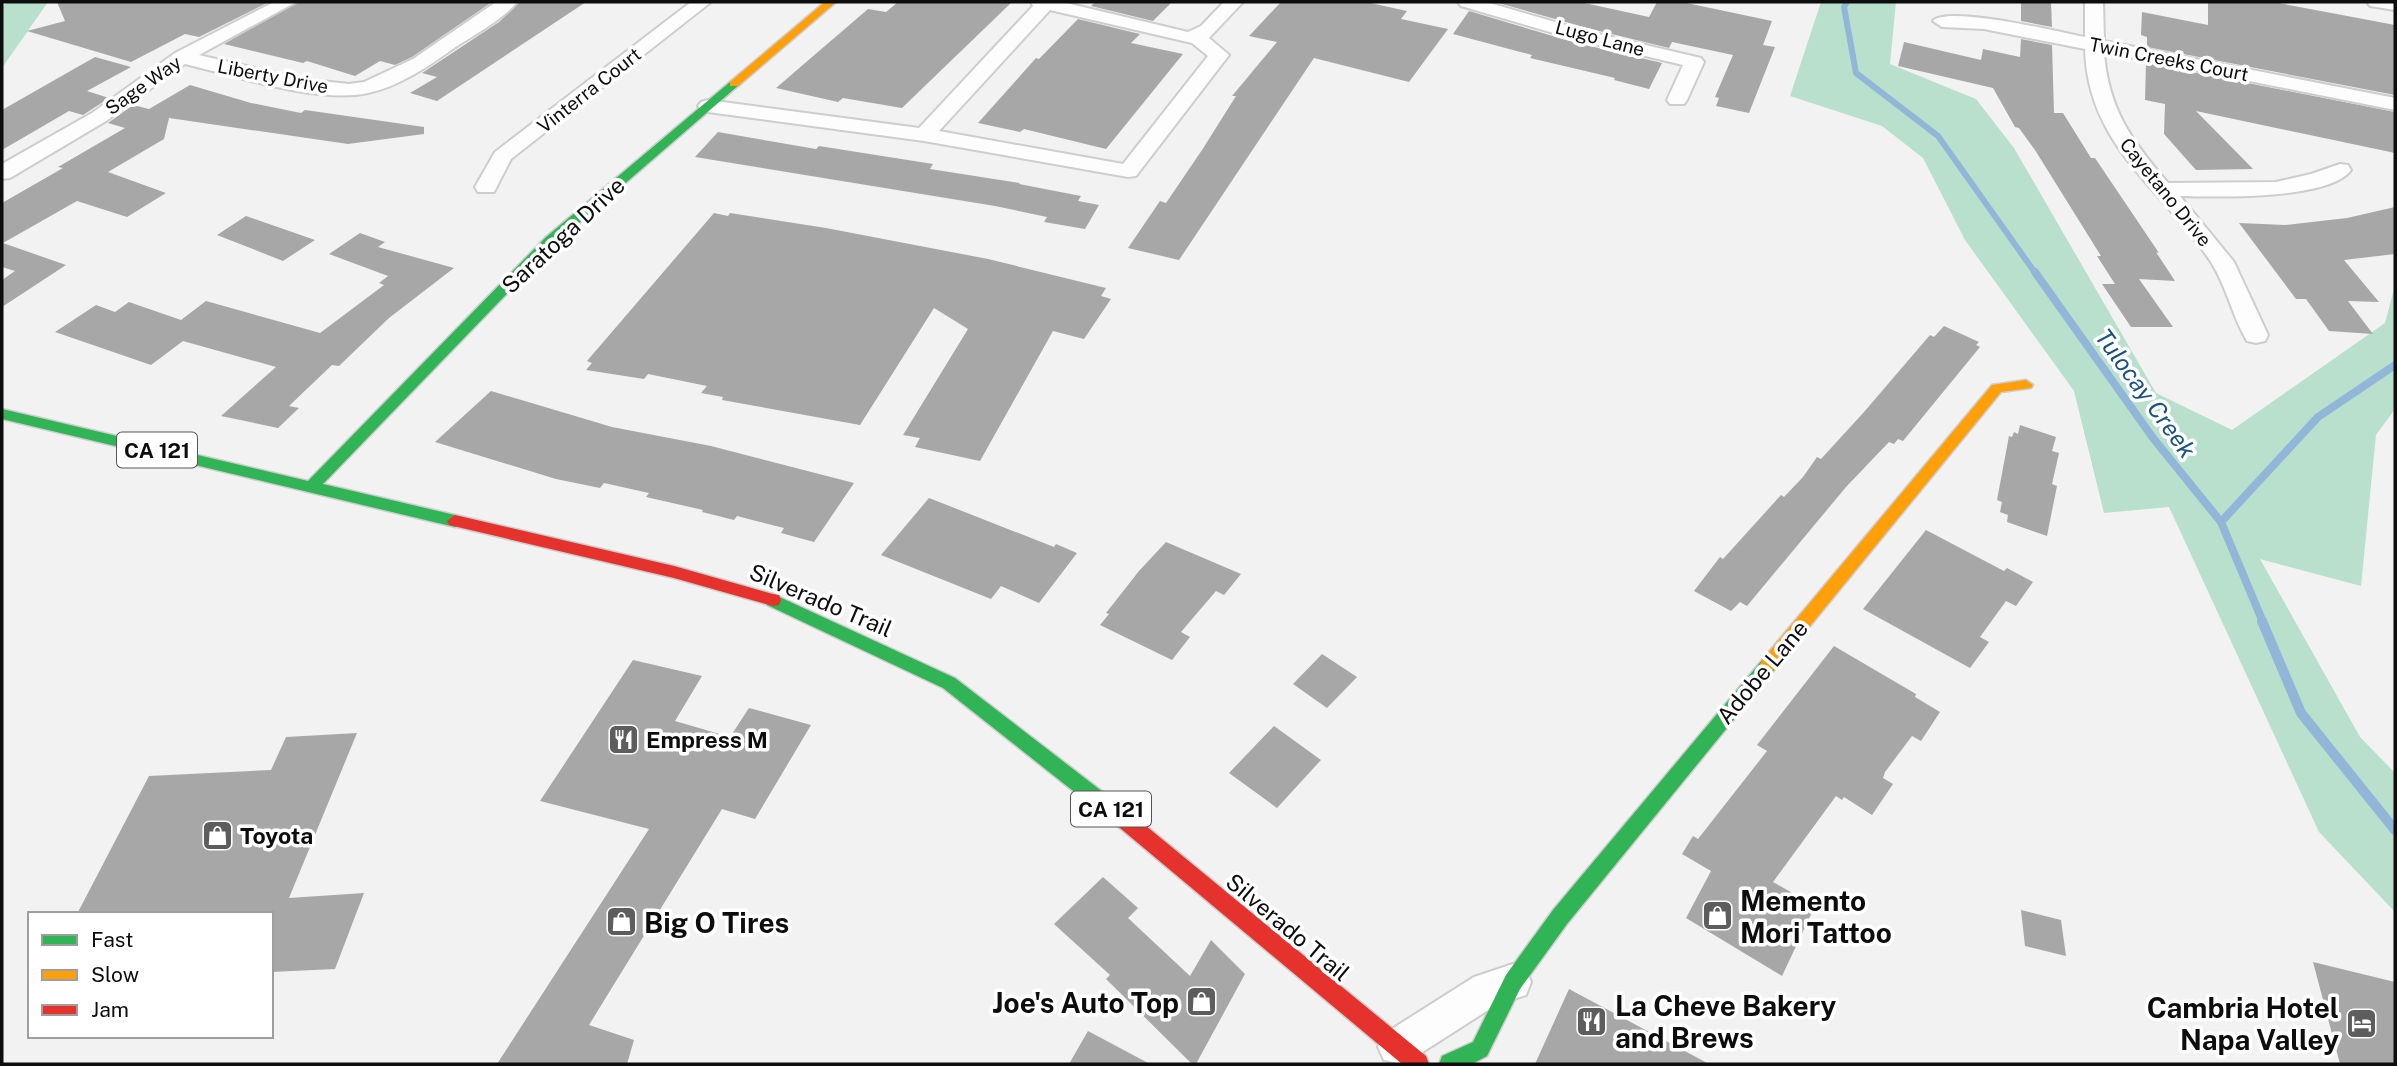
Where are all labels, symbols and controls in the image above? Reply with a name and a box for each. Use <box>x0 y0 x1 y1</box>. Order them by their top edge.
street label: Lugo Lane <box>1553 16 1647 60</box>
street label: Twin Creeks Court <box>2088 33 2250 85</box>
street label: Vinterra Court <box>533 43 645 137</box>
street label: Sage Way <box>101 51 185 119</box>
street label: Liberty Drive <box>216 54 330 98</box>
street label: Cayetano Drive <box>2116 133 2216 251</box>
street label: Saratoga Drive <box>496 171 630 299</box>
water label: Tulocay Creek <box>2090 323 2202 463</box>
road number: CA 121 <box>117 433 197 468</box>
street label: Silverado Trail <box>745 558 897 642</box>
street label: Adobe Lane <box>1711 615 1813 729</box>
restaurant icon: Empress M <box>606 722 640 756</box>
place label: Empress M <box>646 726 768 753</box>
road number: CA 121 <box>1071 792 1151 826</box>
shop icon: Toyota <box>200 818 234 852</box>
place label: Toyota <box>240 822 313 849</box>
street label: Silverado Trail <box>1221 868 1355 986</box>
place label: Memento Mori Tattoo <box>1740 884 1892 949</box>
shop icon: Memento Mori Tattoo <box>1700 899 1734 933</box>
shop icon: Big O Tires <box>604 905 638 939</box>
place label: Big O Tires <box>644 906 789 939</box>
legend <box>28 912 273 1038</box>
text: Fast <box>91 927 133 952</box>
text: Slow <box>91 962 139 987</box>
shop icon: Joe's Auto Top <box>1185 985 1219 1019</box>
place label: Joe's Auto Top <box>992 986 1179 1019</box>
place label: La Cheve Bakery and Brews <box>1615 989 1837 1054</box>
place label: Cambria Hotel Napa Valley <box>2147 991 2339 1056</box>
text: Jam <box>91 997 129 1022</box>
restaurant icon: La Cheve Bakery and Brews <box>1575 1004 1609 1038</box>
hotel icon: Cambria Hotel Napa Valley <box>2345 1006 2379 1040</box>

